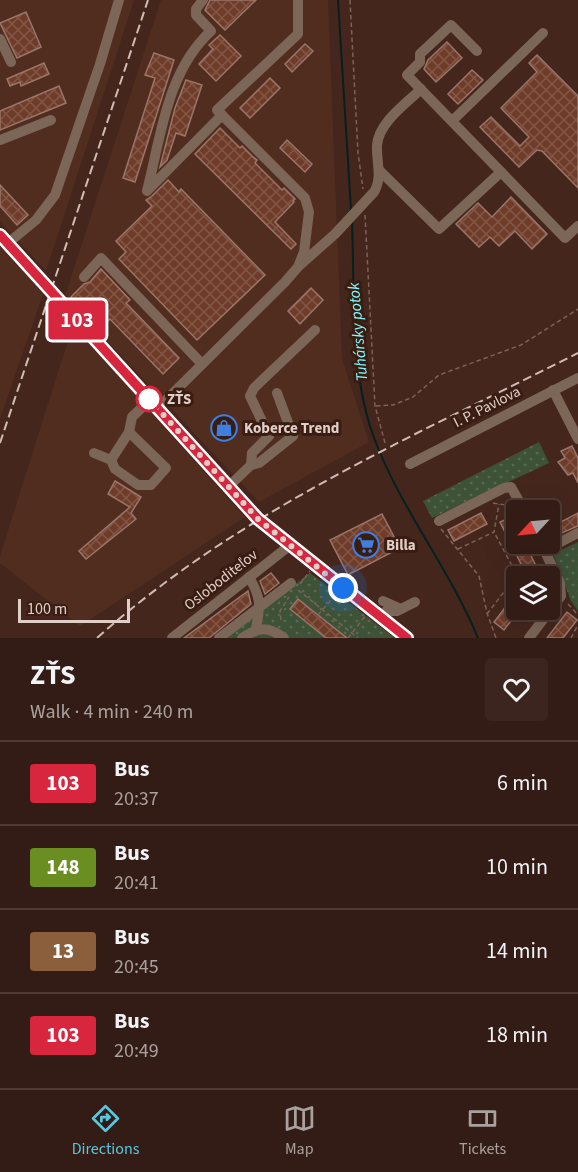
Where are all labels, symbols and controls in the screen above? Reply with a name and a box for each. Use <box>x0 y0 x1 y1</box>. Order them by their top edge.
water label: Tuhársky potok <box>343 281 373 382</box>
line badge: 103 <box>42 300 112 340</box>
text: 103 <box>60 305 94 335</box>
street label: I. P. Pavlova <box>450 381 524 433</box>
marker: ZŤS <box>136 386 162 412</box>
place label: ZŤS <box>167 389 191 410</box>
shop icon: Koberce Trend <box>209 413 239 443</box>
place label: Koberce Trend <box>244 418 339 439</box>
north arrow <box>506 500 560 554</box>
map controls <box>506 500 560 620</box>
supermarket icon: Billa <box>351 530 381 560</box>
place label: Billa <box>386 535 416 556</box>
street label: Osloboditeľov <box>180 545 262 615</box>
button: layers <box>506 566 560 620</box>
your location <box>328 573 358 603</box>
scale bar <box>18 596 130 624</box>
text: 100 m <box>27 598 67 620</box>
text: ZŤS <box>30 655 76 695</box>
button: heart <box>485 658 548 721</box>
text: Walk · 4 min · 240 m <box>30 698 193 726</box>
text: Bus <box>114 753 150 785</box>
text: 6 min <box>497 767 548 799</box>
text: 103 <box>46 768 80 798</box>
text: 20:37 <box>114 785 159 813</box>
text: Bus <box>114 837 150 869</box>
text: 10 min <box>486 851 548 883</box>
text: 148 <box>46 852 80 882</box>
text: 20:41 <box>114 869 159 897</box>
text: Bus <box>114 921 150 953</box>
text: 14 min <box>486 935 548 967</box>
text: 13 <box>52 936 74 966</box>
text: 20:45 <box>114 953 159 981</box>
text: Bus <box>114 1005 150 1037</box>
text: 18 min <box>486 1019 548 1051</box>
text: 103 <box>46 1020 80 1050</box>
text: 20:49 <box>114 1037 159 1065</box>
tab: Directions <box>72 1102 139 1160</box>
tab: Map <box>283 1102 316 1160</box>
tab: Tickets <box>459 1102 506 1160</box>

